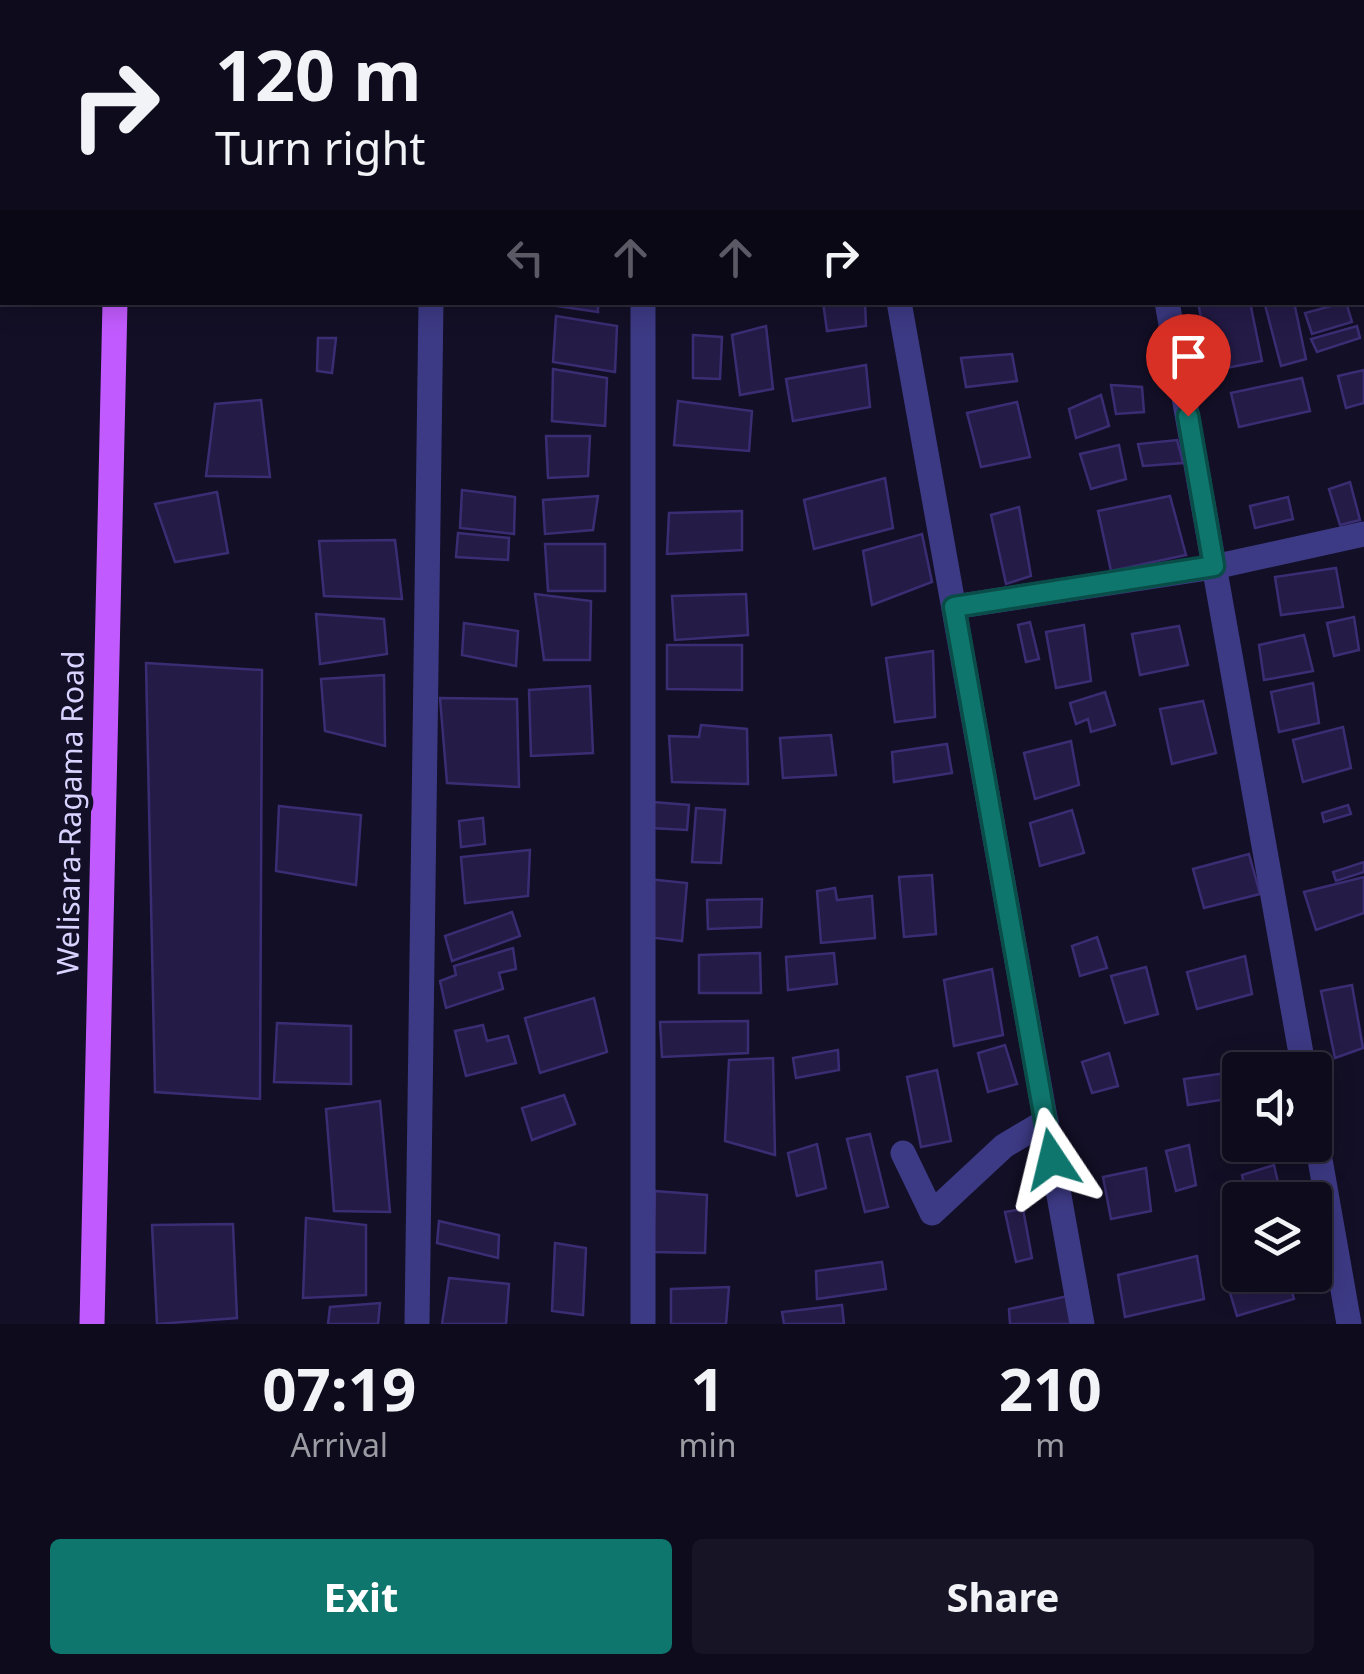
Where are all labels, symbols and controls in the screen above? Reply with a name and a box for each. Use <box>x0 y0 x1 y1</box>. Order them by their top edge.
text: 120 m <box>215 26 422 122</box>
icon: right <box>50 40 180 170</box>
text: Turn right <box>215 117 426 178</box>
icon: left <box>498 230 553 285</box>
icon: ahead <box>603 230 658 285</box>
icon: ahead <box>708 230 763 285</box>
icon: right <box>813 230 868 285</box>
pin <box>1146 314 1231 417</box>
icon: arrive <box>1161 329 1216 384</box>
street label: Welisara-Ragama Road <box>46 650 93 976</box>
map controls <box>1222 1052 1332 1292</box>
button: sound <box>1222 1052 1332 1162</box>
position arrow <box>1000 1107 1104 1211</box>
button: layers <box>1222 1182 1332 1292</box>
text: 07:19 <box>262 1347 416 1429</box>
text: 1 <box>690 1347 725 1429</box>
text: 210 <box>999 1347 1102 1429</box>
text: Arrival <box>291 1423 388 1466</box>
text: min <box>679 1423 737 1466</box>
text: m <box>1035 1423 1065 1466</box>
button: Exit <box>50 1539 672 1654</box>
button: Share <box>692 1539 1314 1654</box>

